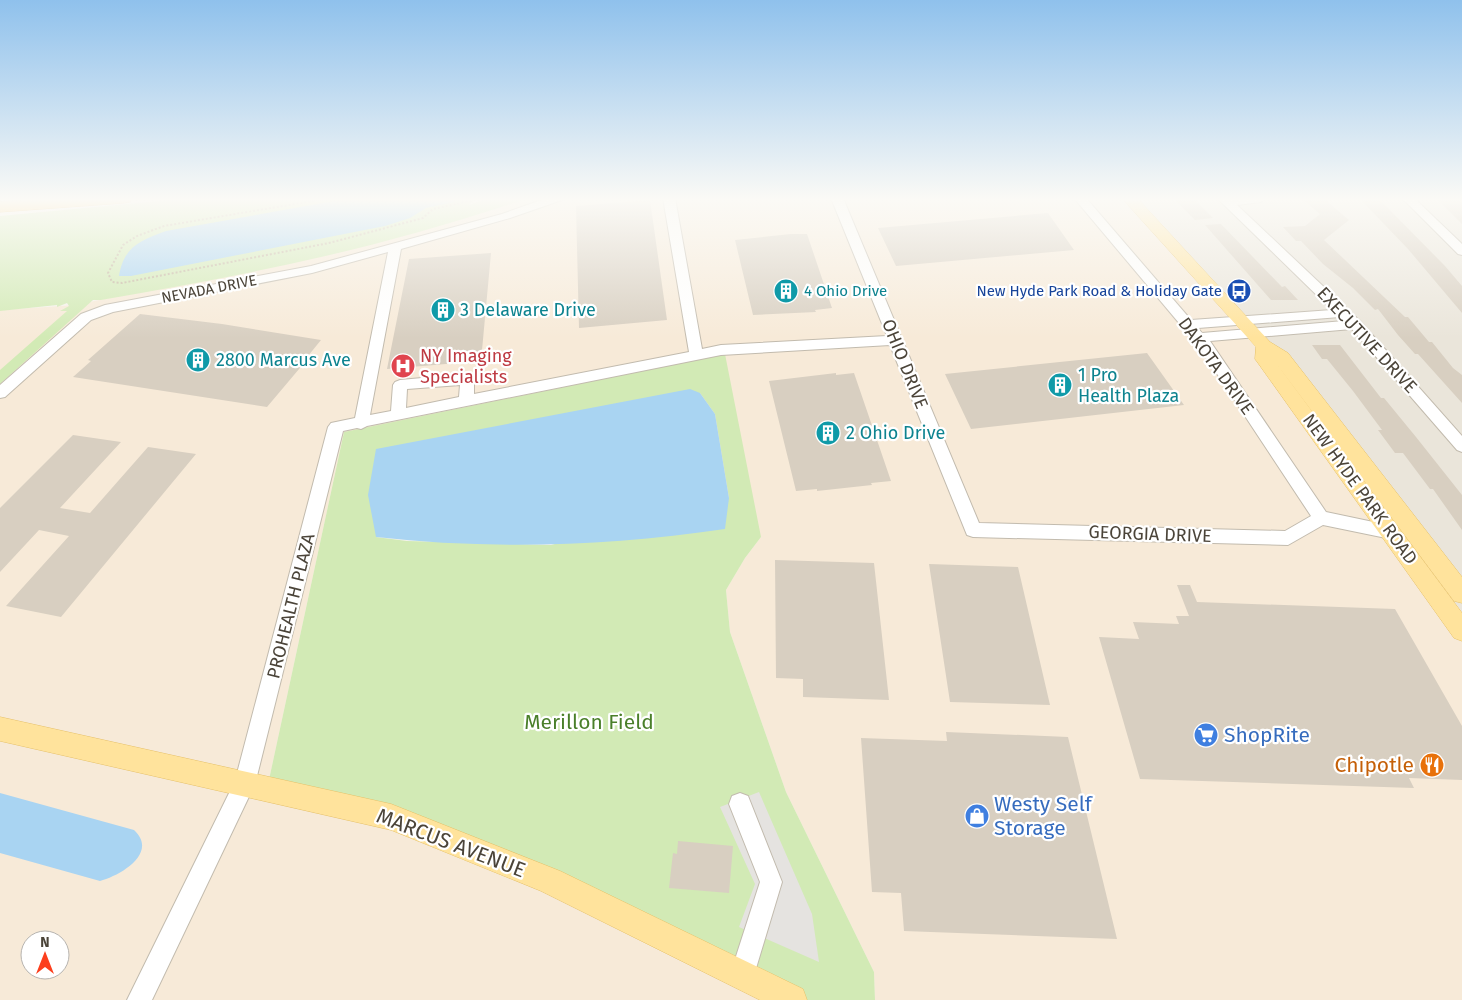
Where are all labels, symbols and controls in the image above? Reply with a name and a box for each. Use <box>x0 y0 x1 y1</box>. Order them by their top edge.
street label: NEVADA DRIVE <box>160 271 258 307</box>
building icon: 4 Ohio Drive <box>773 278 799 304</box>
bus stop icon: New Hyde Park Road & Holiday Gate <box>1226 278 1252 304</box>
place label: 4 Ohio Drive <box>804 282 887 300</box>
place label: New Hyde Park Road & Holiday Gate <box>976 282 1222 300</box>
street label: EXECUTIVE DRIVE <box>1312 282 1422 398</box>
building icon: 3 Delaware Drive <box>430 297 456 323</box>
place label: 3 Delaware Drive <box>460 299 596 321</box>
street label: DAKOTA DRIVE <box>1173 313 1259 419</box>
street label: OHIO DRIVE <box>877 316 933 412</box>
place label: NY Imaging Specialists <box>420 345 512 388</box>
building icon: 2800 Marcus Ave <box>185 347 211 373</box>
place label: 2800 Marcus Ave <box>216 349 351 371</box>
hospital icon: NY Imaging Specialists <box>390 353 416 379</box>
place label: 1 Pro Health Plaza <box>1078 364 1179 407</box>
building icon: 1 Pro Health Plaza <box>1047 372 1073 398</box>
street label: NEW HYDE PARK ROAD <box>1298 409 1422 569</box>
building icon: 2 Ohio Drive <box>815 420 841 446</box>
place label: 2 Ohio Drive <box>846 422 945 444</box>
street label: GEORGIA DRIVE <box>1088 521 1212 547</box>
street label: PROHEALTH PLAZA <box>262 530 320 681</box>
park label: Merillon Field <box>524 709 654 735</box>
supermarket icon: ShopRite <box>1193 722 1219 748</box>
place label: ShopRite <box>1224 722 1310 748</box>
place label: Chipotle <box>1335 752 1414 778</box>
restaurant icon: Chipotle <box>1419 752 1445 778</box>
place label: Westy Self Storage <box>994 791 1094 841</box>
street label: MARCUS AVENUE <box>373 803 529 883</box>
shop icon: Westy Self Storage <box>964 803 990 829</box>
north arrow <box>20 930 70 980</box>
text: N <box>40 934 50 951</box>

